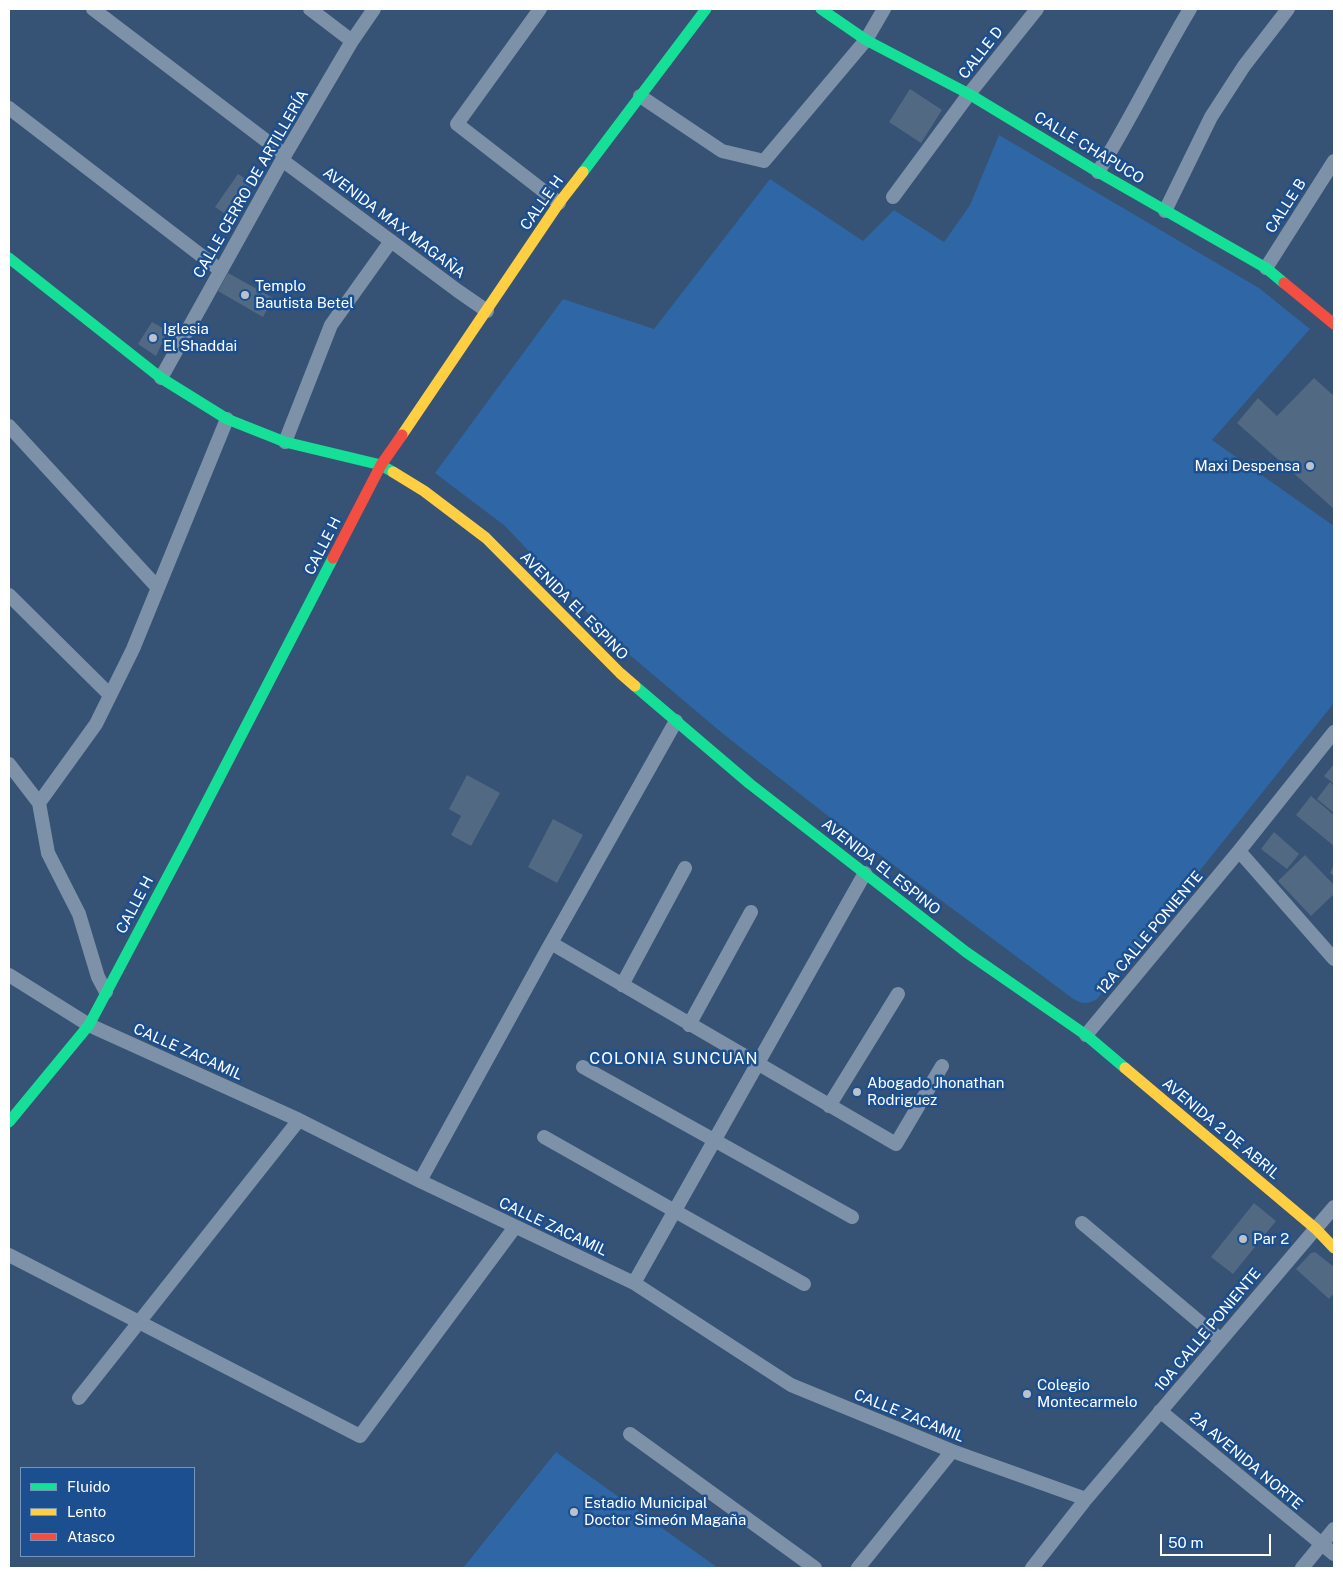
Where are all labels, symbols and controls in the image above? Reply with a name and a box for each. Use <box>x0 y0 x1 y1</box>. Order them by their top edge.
street label: CALLE D <box>955 23 1007 83</box>
street label: CALLE CERRO DE ARTILLERÍA <box>190 87 312 281</box>
street label: CALLE CHAPUCO <box>1031 108 1147 188</box>
street label: AVENIDA MAX MAGAÑA <box>319 164 469 282</box>
street label: CALLE H <box>517 172 567 234</box>
street label: CALLE B <box>1262 175 1310 237</box>
place label: Templo Bautista Betel <box>255 277 354 312</box>
marker: Templo Bautista Betel <box>239 289 251 301</box>
place label: Iglesia El Shaddai <box>163 320 237 355</box>
marker: Iglesia El Shaddai <box>147 332 159 344</box>
place label: Maxi Despensa <box>1194 457 1300 475</box>
marker: Maxi Despensa <box>1304 460 1316 472</box>
street label: CALLE H <box>301 514 345 578</box>
street label: AVENIDA EL ESPINO <box>516 548 632 664</box>
street label: AVENIDA EL ESPINO <box>818 815 944 919</box>
street label: 12A CALLE PONIENTE <box>1093 868 1207 998</box>
street label: CALLE H <box>112 873 158 937</box>
street label: CALLE ZACAMIL <box>131 1020 245 1084</box>
district label: COLONIA SUNCUAN <box>587 1049 761 1069</box>
place label: Abogado Jhonathan Rodriguez <box>867 1074 1004 1109</box>
street label: AVENIDA 2 DE ABRIL <box>1159 1075 1283 1183</box>
marker: Abogado Jhonathan Rodriguez <box>851 1086 863 1098</box>
street label: CALLE ZACAMIL <box>496 1194 610 1260</box>
place label: Par 2 <box>1253 1230 1289 1248</box>
marker: Par 2 <box>1237 1233 1249 1245</box>
street label: 10A CALLE PONIENTE <box>1151 1265 1265 1395</box>
place label: Colegio Montecarmelo <box>1037 1376 1137 1411</box>
street label: CALLE ZACAMIL <box>851 1386 967 1446</box>
marker: Colegio Montecarmelo <box>1021 1388 1033 1400</box>
street label: 2A AVENIDA NORTE <box>1186 1408 1306 1514</box>
legend <box>20 1467 195 1557</box>
text: Fluido <box>67 1478 110 1495</box>
place label: Estadio Municipal Doctor Simeón Magaña <box>584 1494 746 1529</box>
text: Lento <box>67 1503 106 1520</box>
marker: Estadio Municipal Doctor Simeón Magaña <box>568 1506 580 1518</box>
scale bar <box>1163 1524 1274 1556</box>
text: Atasco <box>67 1528 115 1545</box>
text: 50 m <box>1168 1534 1203 1551</box>

